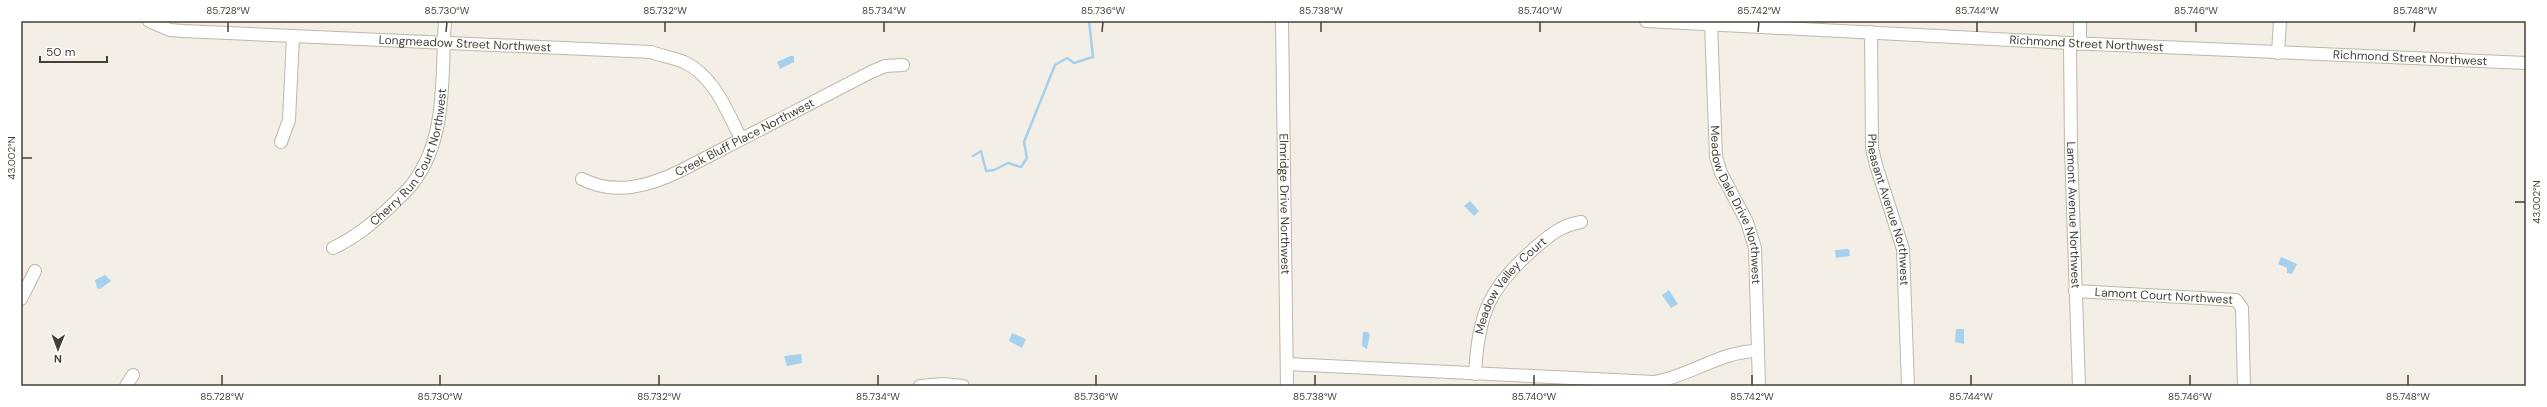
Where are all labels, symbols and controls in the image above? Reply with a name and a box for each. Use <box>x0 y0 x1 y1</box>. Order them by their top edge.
text: 85.728°W <box>206 4 250 17</box>
text: 85.730°W <box>425 4 470 17</box>
text: 85.732°W <box>643 4 687 17</box>
text: 85.734°W <box>862 4 906 17</box>
text: 85.736°W <box>1081 4 1125 17</box>
text: 85.738°W <box>1299 4 1343 17</box>
text: 85.740°W <box>1518 4 1563 17</box>
text: 85.742°W <box>1737 4 1781 17</box>
text: 85.744°W <box>1955 4 1999 17</box>
text: 85.746°W <box>2174 4 2218 17</box>
text: 85.748°W <box>2393 4 2437 17</box>
street label: Longmeadow Street Northwest <box>378 32 552 56</box>
street label: Richmond Street Northwest <box>2009 32 2164 55</box>
scale bar <box>40 38 107 64</box>
text: 50 m <box>46 44 75 60</box>
street label: Richmond Street Northwest <box>2333 47 2488 69</box>
street label: Cherry Run Court Northwest <box>366 88 450 229</box>
street label: Creek Bluff Place Northwest <box>672 95 817 180</box>
street label: Meadow Dale Drive Northwest <box>1707 125 1764 285</box>
street label: Elmridge Drive Northwest <box>1276 133 1293 275</box>
street label: Pheasant Avenue Northwest <box>1864 134 1912 286</box>
text: 43.002°N <box>5 136 18 180</box>
street label: Lamont Avenue Northwest <box>2063 141 2084 289</box>
text: 43.002°N <box>2530 180 2543 224</box>
street label: Meadow Valley Court <box>1471 233 1550 336</box>
street label: Lamont Court Northwest <box>2094 284 2234 308</box>
north arrow <box>38 329 78 369</box>
text: N <box>54 352 62 366</box>
text: 85.728°W <box>200 390 244 403</box>
text: 85.730°W <box>418 390 463 403</box>
text: 85.732°W <box>637 390 681 403</box>
text: 85.734°W <box>856 390 900 403</box>
text: 85.736°W <box>1074 390 1118 403</box>
text: 85.738°W <box>1293 390 1337 403</box>
text: 85.740°W <box>1512 390 1557 403</box>
text: 85.742°W <box>1730 390 1774 403</box>
text: 85.744°W <box>1949 390 1993 403</box>
text: 85.746°W <box>2168 390 2212 403</box>
text: 85.748°W <box>2386 390 2430 403</box>

